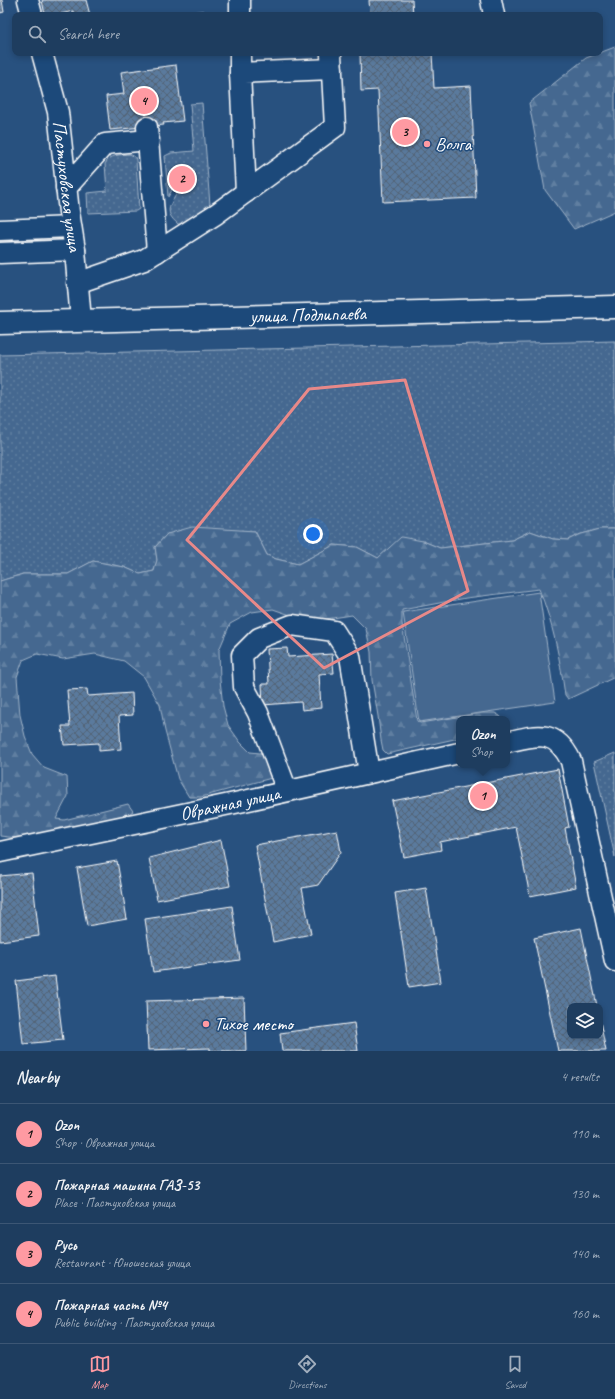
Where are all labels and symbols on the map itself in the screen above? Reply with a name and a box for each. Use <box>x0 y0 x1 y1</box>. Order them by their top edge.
pin: 4 <box>131 86 157 116</box>
pin: 3 <box>392 117 418 147</box>
street label: Пастуховская улица <box>47 120 87 255</box>
place label: Волга <box>435 132 472 156</box>
marker: Волга <box>422 139 432 149</box>
pin: 2 <box>169 164 195 194</box>
street label: улица Подлипаева <box>249 301 368 329</box>
your location <box>303 524 323 544</box>
street label: Овражная улица <box>178 781 284 826</box>
pin: 1 <box>470 781 496 811</box>
place label: Тихое место <box>214 1012 295 1036</box>
marker: Тихое место <box>201 1019 211 1029</box>

